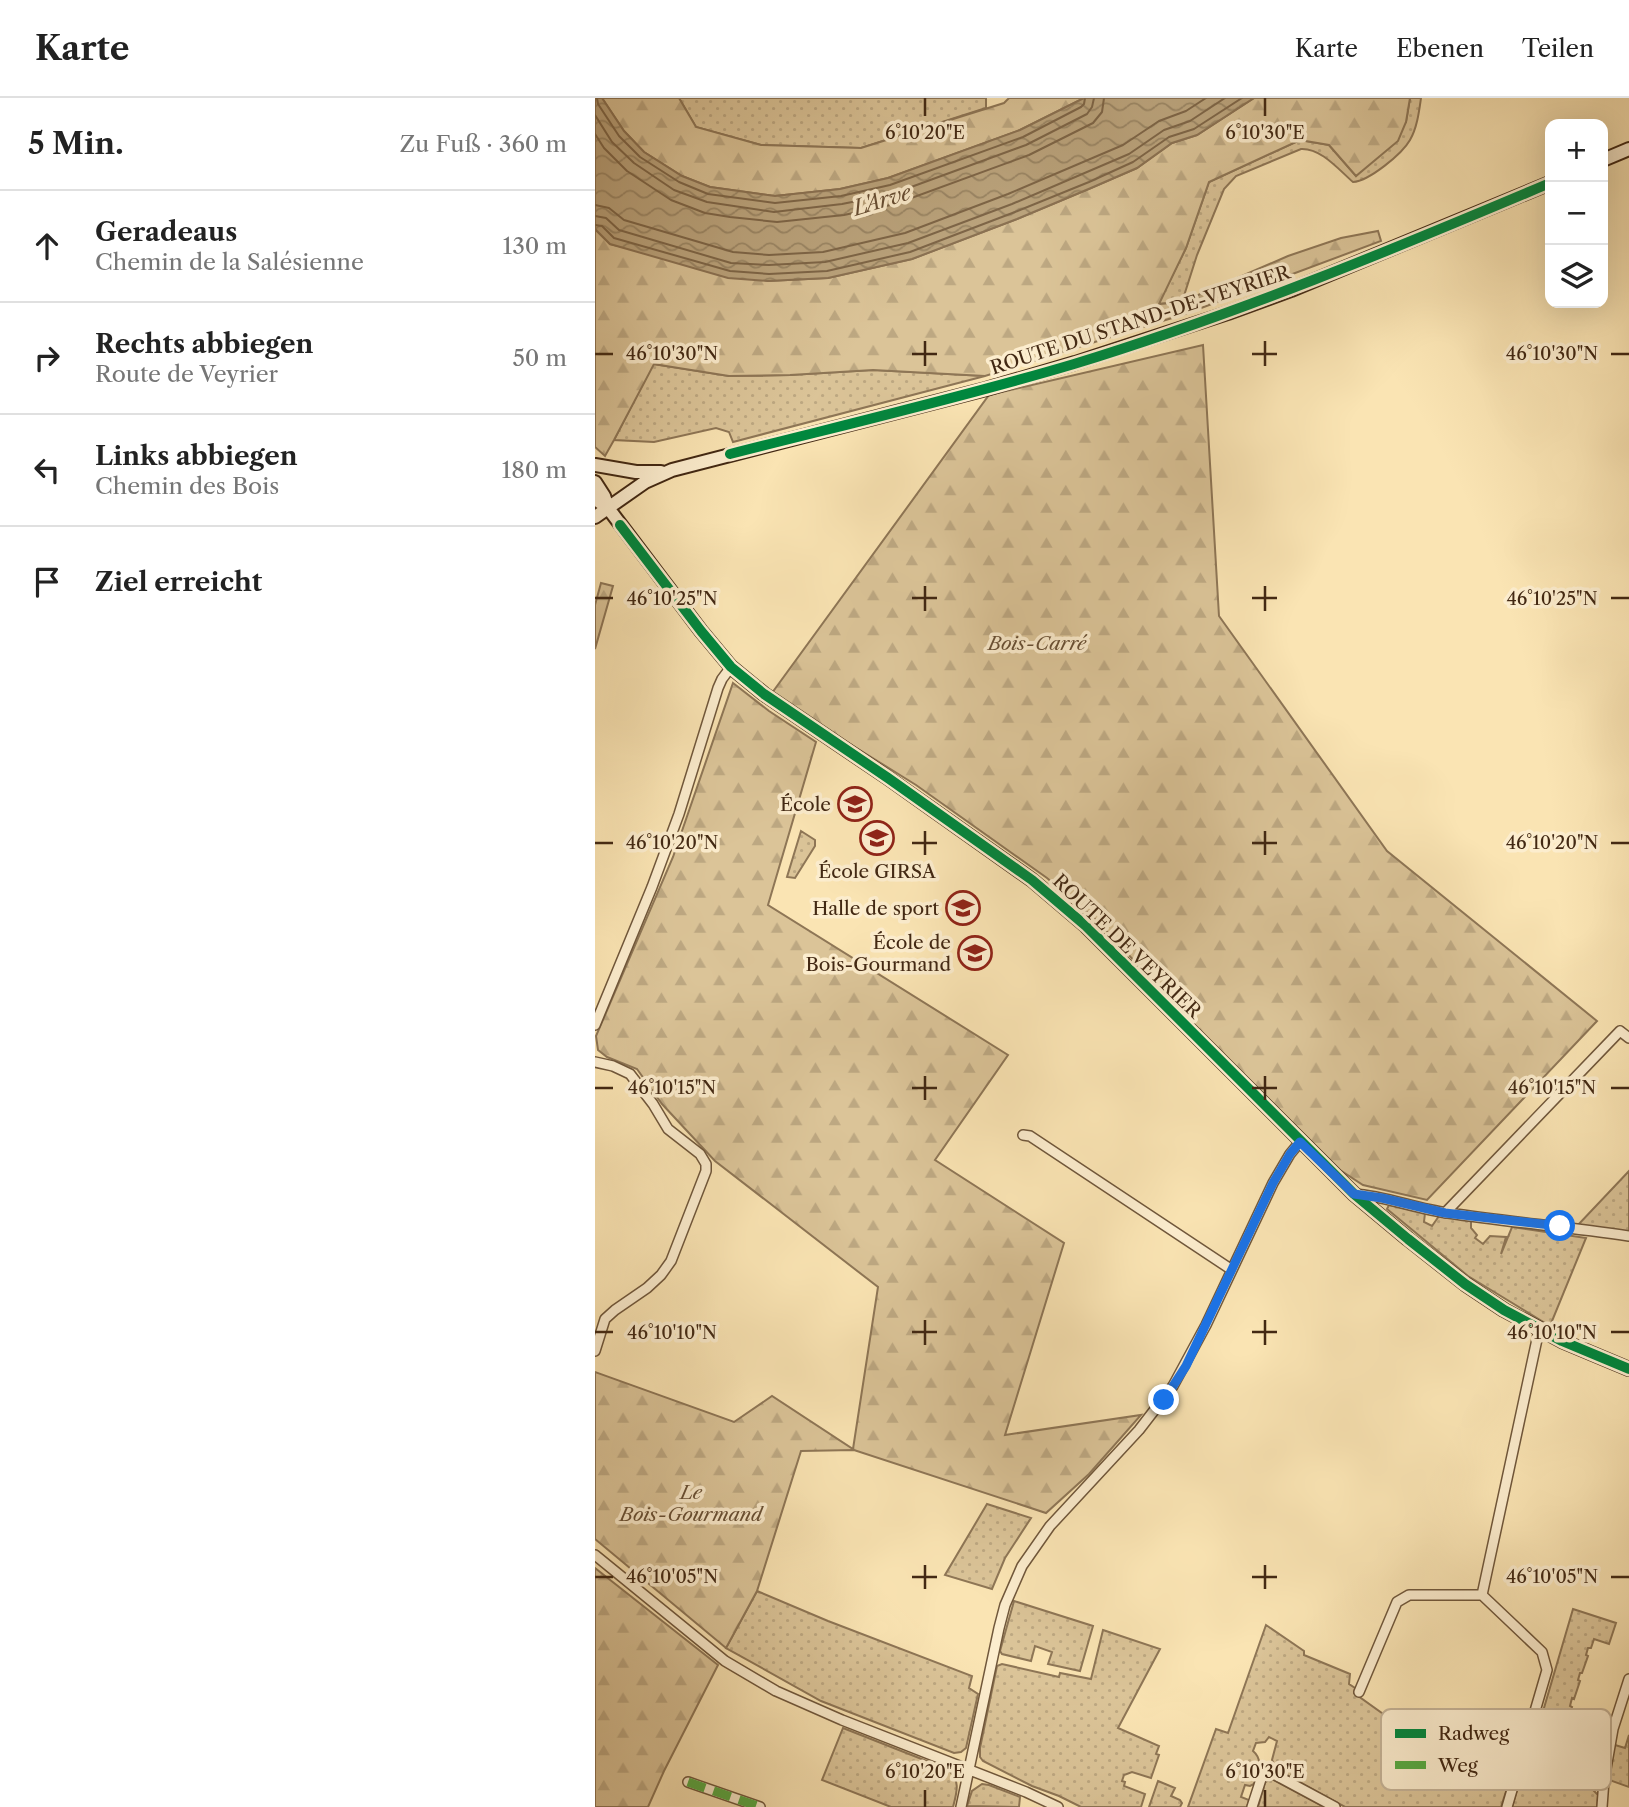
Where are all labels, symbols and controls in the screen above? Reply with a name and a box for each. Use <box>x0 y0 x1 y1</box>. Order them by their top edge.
text: Karte <box>35 28 130 69</box>
text: Karte <box>1295 34 1358 63</box>
text: Ebenen <box>1396 34 1484 63</box>
text: Teilen <box>1522 34 1594 63</box>
map controls <box>1545 119 1608 308</box>
button: + <box>1545 119 1608 182</box>
text: 6°10'20"E <box>885 122 965 144</box>
text: 6°10'30"E <box>1225 122 1305 144</box>
text: 5 Min. <box>28 125 124 162</box>
text: Zu Fuß · 360 m <box>400 130 567 158</box>
water label: L'Arve <box>848 179 915 221</box>
button: − <box>1545 182 1608 245</box>
text: Geradeaus <box>95 216 237 248</box>
icon: ahead <box>28 227 66 265</box>
text: 130 m <box>503 232 567 260</box>
button: layers <box>1545 245 1608 308</box>
text: Chemin de la Salésienne <box>95 248 364 276</box>
street label: ROUTE DU STAND-DE-VEYRIER <box>987 260 1294 379</box>
text: Rechts abbiegen <box>95 328 313 360</box>
icon: right <box>28 339 66 377</box>
text: 46°10'30"N <box>626 343 718 365</box>
text: 46°10'30"N <box>1506 343 1598 365</box>
text: 50 m <box>512 344 567 372</box>
text: Route de Veyrier <box>95 360 278 388</box>
text: Links abbiegen <box>95 440 298 472</box>
icon: left <box>28 451 66 489</box>
text: 180 m <box>502 456 567 484</box>
text: Chemin des Bois <box>95 472 279 500</box>
icon: arrive <box>28 563 66 601</box>
text: Ziel erreicht <box>95 566 262 598</box>
text: 46°10'25"N <box>626 588 718 610</box>
text: 46°10'25"N <box>1506 588 1598 610</box>
park label: Bois-Carré <box>986 632 1088 655</box>
school or university icon: École <box>836 785 874 823</box>
place label: École <box>780 793 831 816</box>
school or university icon: École GIRSA <box>858 819 896 857</box>
text: 46°10'20"N <box>626 832 718 854</box>
text: 46°10'20"N <box>1506 832 1598 854</box>
place label: École GIRSA <box>818 860 937 883</box>
street label: ROUTE DE VEYRIER <box>1048 869 1207 1024</box>
school or university icon: Halle de sport <box>944 889 982 927</box>
place label: Halle de sport <box>812 897 939 920</box>
place label: École de Bois-Gourmand <box>806 931 951 976</box>
school or university icon: École de Bois-Gourmand <box>956 934 994 972</box>
text: 46°10'15"N <box>628 1077 716 1099</box>
text: 46°10'15"N <box>1508 1077 1596 1099</box>
route start <box>1544 1210 1575 1241</box>
text: 46°10'10"N <box>627 1322 717 1344</box>
text: 46°10'10"N <box>1507 1322 1597 1344</box>
route end <box>1148 1384 1179 1415</box>
park label: Le Bois-Gourmand <box>618 1481 764 1526</box>
text: 46°10'05"N <box>626 1566 718 1588</box>
text: 46°10'05"N <box>1506 1566 1598 1588</box>
legend <box>1381 1709 1611 1790</box>
text: Radweg <box>1438 1722 1510 1745</box>
text: Weg <box>1437 1754 1479 1777</box>
text: 6°10'20"E <box>885 1761 965 1783</box>
text: 6°10'30"E <box>1225 1761 1305 1783</box>

